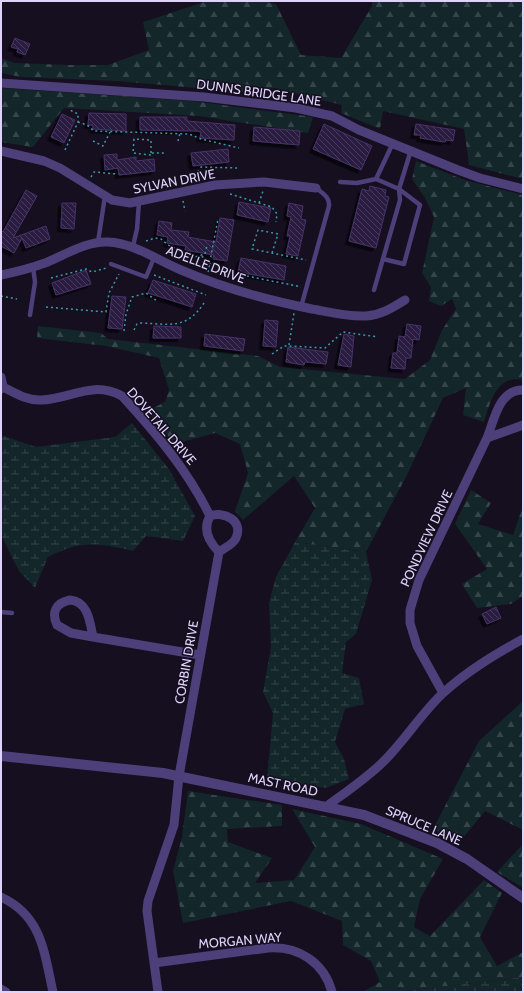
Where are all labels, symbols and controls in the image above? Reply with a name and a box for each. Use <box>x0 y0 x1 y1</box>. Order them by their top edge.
street label: DUNNS BRIDGE LANE <box>196 75 322 109</box>
street label: SYLVAN DRIVE <box>132 165 216 197</box>
street label: ADELLE DRIVE <box>164 242 248 286</box>
street label: DOVETAIL DRIVE <box>124 384 200 468</box>
street label: PONDVIEW DRIVE <box>396 487 456 589</box>
street label: CORBIN DRIVE <box>171 619 201 705</box>
street label: MAST ROAD <box>247 769 319 799</box>
street label: SPRUCE LANE <box>383 802 465 848</box>
street label: MORGAN WAY <box>198 928 283 952</box>

